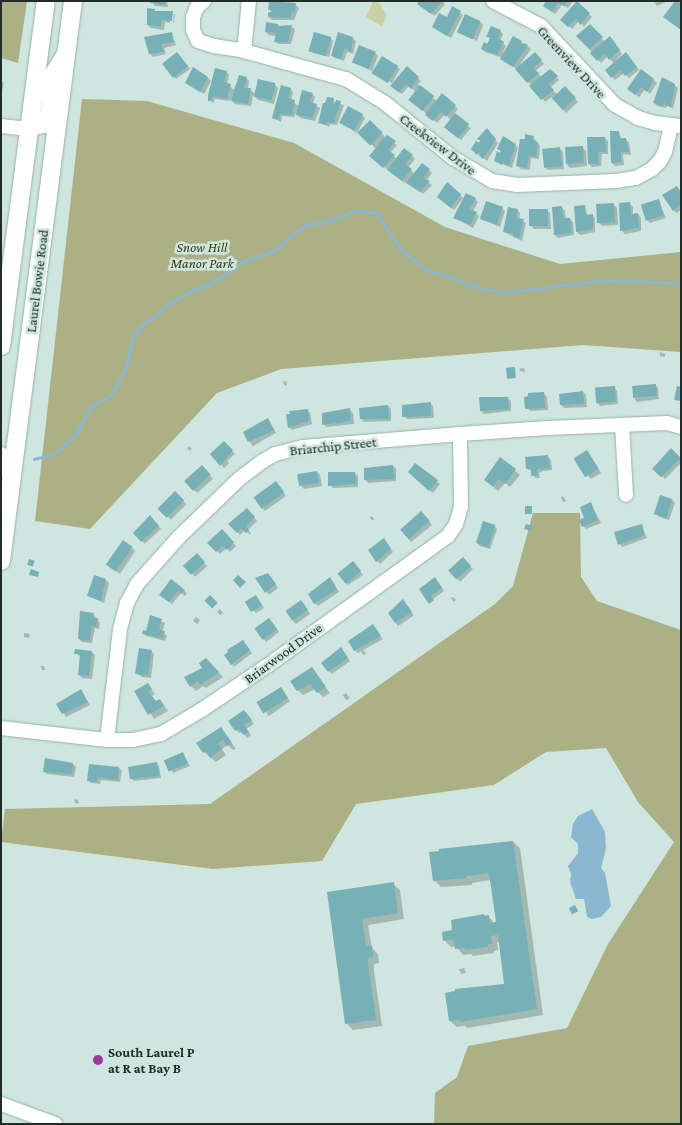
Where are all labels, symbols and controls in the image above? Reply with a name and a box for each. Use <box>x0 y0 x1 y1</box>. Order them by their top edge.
street label: Greenview Drive <box>534 22 610 102</box>
street label: Creekview Drive <box>396 110 480 178</box>
street label: Laurel Bowie Road <box>22 228 52 334</box>
park label: Snow Hill Manor Park <box>170 239 234 272</box>
street label: Briarchip Street <box>289 433 377 459</box>
street label: Briarwood Drive <box>241 619 325 687</box>
place label: South Laurel P at R at Bay B <box>108 1044 195 1076</box>
marker: South Laurel P at R at Bay B <box>92 1054 104 1066</box>

